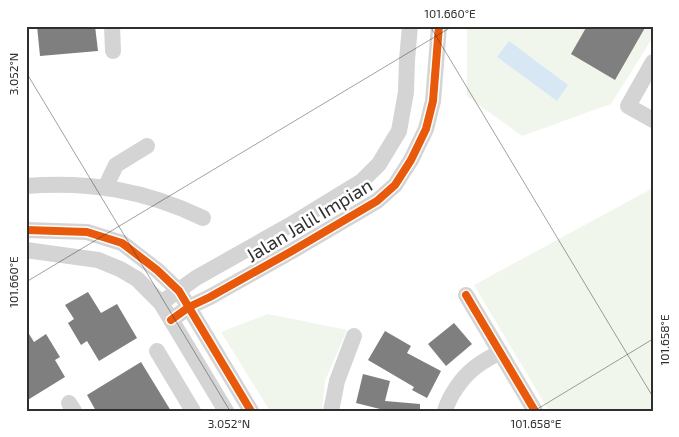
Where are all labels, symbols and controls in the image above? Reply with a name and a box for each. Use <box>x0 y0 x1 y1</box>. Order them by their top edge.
text: 101.660°E <box>424 6 476 20</box>
text: 3.052°N <box>6 53 20 95</box>
street label: Jalan Jalil Impian <box>241 173 376 266</box>
text: 101.660°E <box>6 256 20 308</box>
text: 101.658°E <box>657 314 671 366</box>
text: 3.052°N <box>208 416 250 430</box>
text: 101.658°E <box>510 416 562 430</box>

